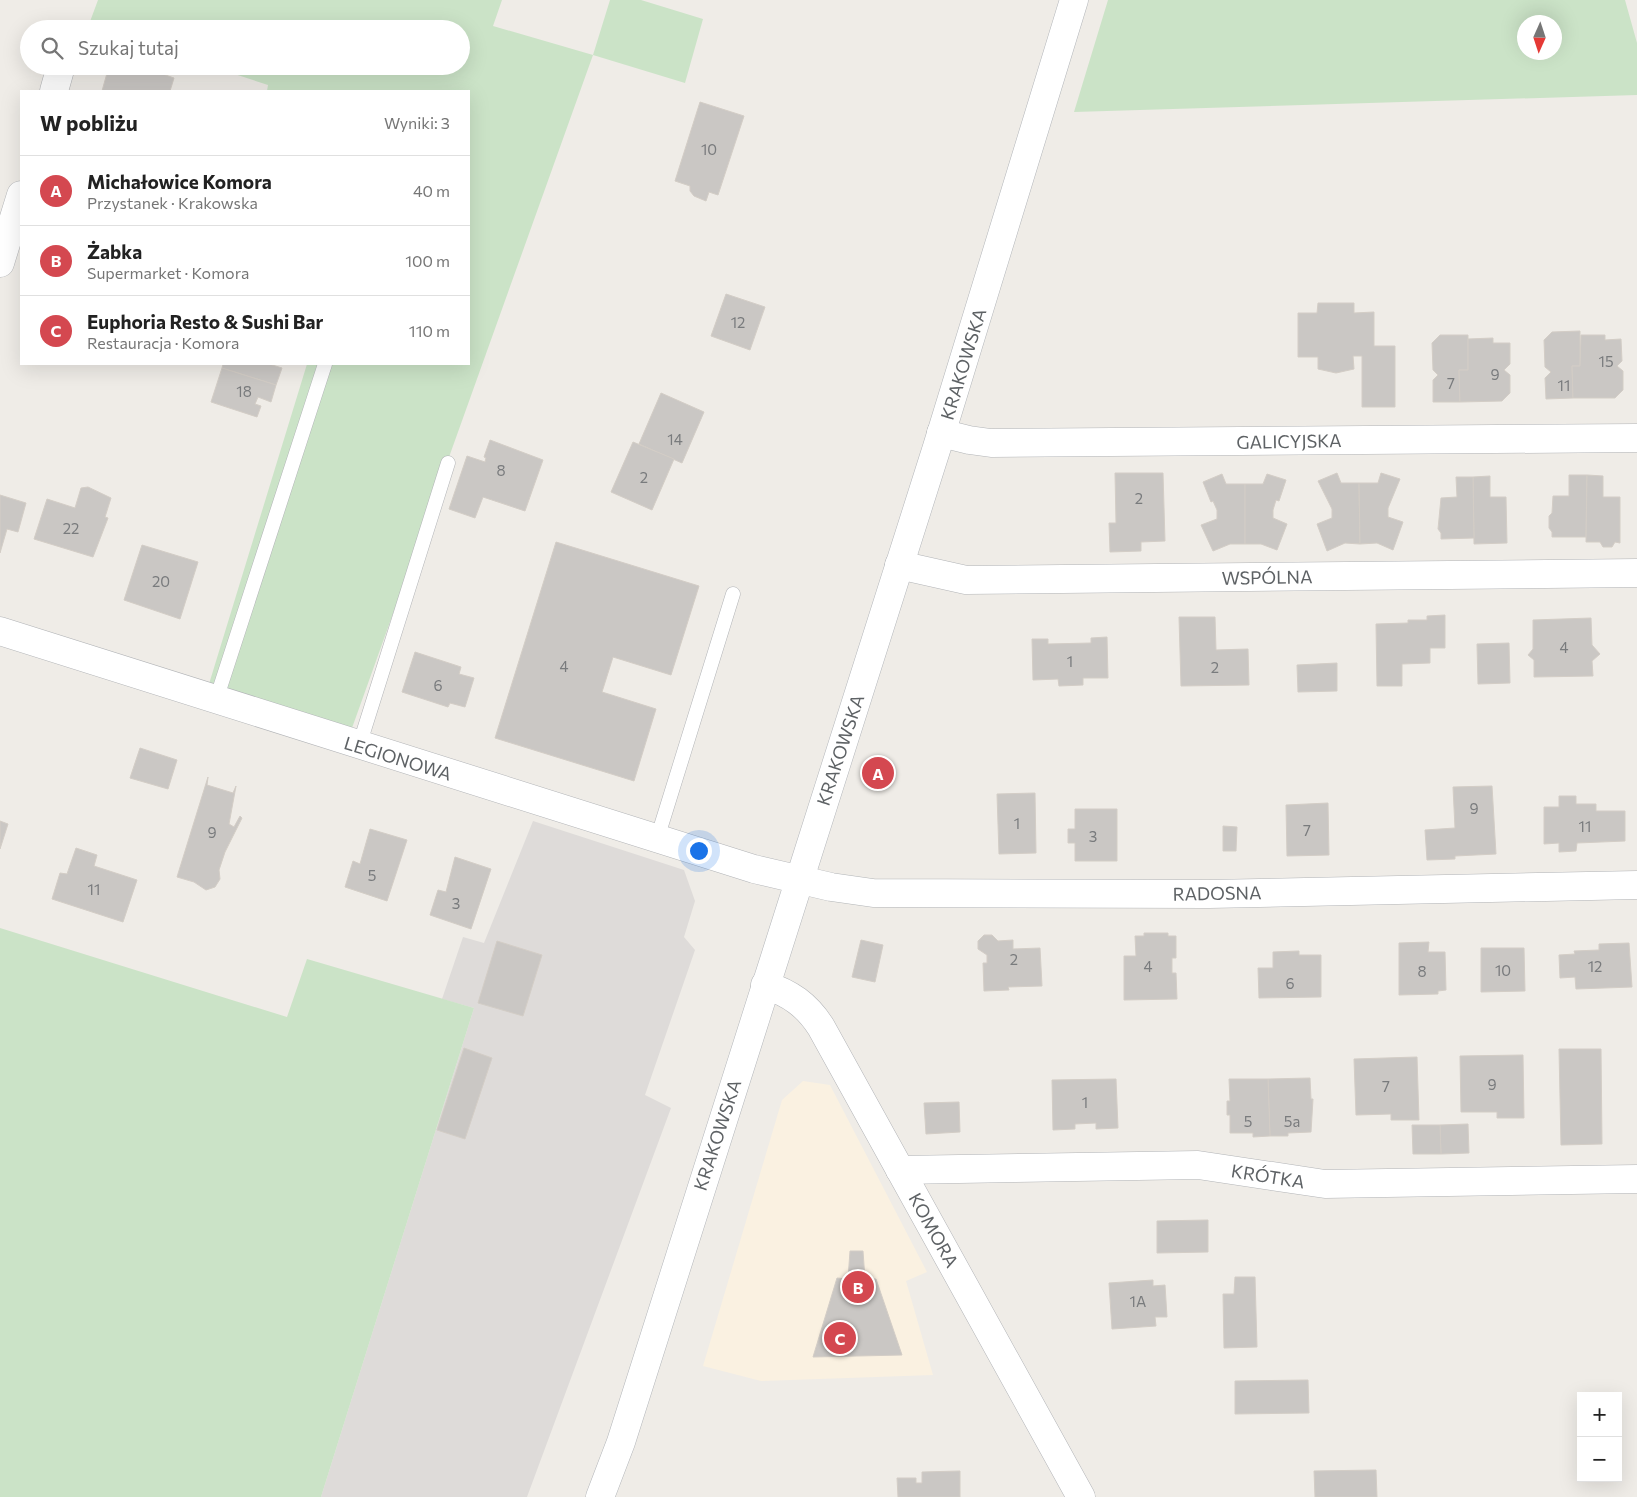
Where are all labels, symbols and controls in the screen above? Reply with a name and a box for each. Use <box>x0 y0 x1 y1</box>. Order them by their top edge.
north arrow <box>1517 15 1562 60</box>
search box <box>20 20 470 75</box>
icon: search <box>38 34 66 62</box>
text: Szukaj tutaj <box>78 36 179 59</box>
text: W pobliżu <box>40 110 138 135</box>
text: Wyniki: 3 <box>384 113 450 132</box>
house number: 10 <box>701 140 717 158</box>
text: Michałowice Komora <box>87 170 272 193</box>
text: A <box>50 181 62 200</box>
text: 40 m <box>413 181 450 200</box>
text: Przystanek · Krakowska <box>87 193 258 212</box>
text: Żabka <box>87 240 142 263</box>
text: B <box>51 251 61 270</box>
text: 100 m <box>405 251 450 270</box>
text: Supermarket · Komora <box>87 263 249 282</box>
street label: KRAKOWSKA <box>936 306 990 422</box>
text: Euphoria Resto & Sushi Bar <box>87 310 323 333</box>
house number: 12 <box>731 313 745 331</box>
text: C <box>51 321 61 340</box>
text: 110 m <box>409 321 450 340</box>
text: Restauracja · Komora <box>87 333 239 352</box>
house number: 15 <box>1598 352 1614 370</box>
house number: 9 <box>1490 365 1500 383</box>
house number: 7 <box>1447 374 1455 392</box>
house number: 11 <box>1558 376 1570 394</box>
house number: 18 <box>236 382 252 400</box>
street label: GALICYJSKA <box>1236 429 1342 453</box>
house number: 14 <box>667 430 683 448</box>
house number: 8 <box>496 461 506 479</box>
house number: 2 <box>640 468 648 486</box>
house number: 2 <box>1135 489 1143 507</box>
house number: 22 <box>63 519 79 537</box>
street label: WSPÓLNA <box>1221 565 1313 589</box>
house number: 20 <box>152 572 170 590</box>
house number: 4 <box>1560 638 1569 656</box>
house number: 1 <box>1067 652 1073 670</box>
house number: 4 <box>560 657 569 675</box>
house number: 2 <box>1211 658 1219 676</box>
house number: 6 <box>433 676 443 694</box>
street label: KRAKOWSKA <box>812 692 868 808</box>
street label: LEGIONOWA <box>342 731 454 785</box>
pin: A <box>862 754 894 792</box>
house number: 9 <box>1469 799 1479 817</box>
house number: 1 <box>1014 814 1020 832</box>
house number: 11 <box>1579 817 1591 835</box>
house number: 7 <box>1303 821 1311 839</box>
house number: 9 <box>207 823 217 841</box>
house number: 3 <box>1089 827 1097 845</box>
your location <box>686 838 712 864</box>
house number: 5 <box>368 866 376 884</box>
house number: 11 <box>88 880 100 898</box>
street label: RADOSNA <box>1172 881 1262 905</box>
house number: 3 <box>452 894 460 912</box>
house number: 2 <box>1010 950 1018 968</box>
house number: 4 <box>1144 957 1153 975</box>
house number: 12 <box>1588 957 1602 975</box>
house number: 10 <box>1495 961 1511 979</box>
house number: 8 <box>1417 962 1427 980</box>
house number: 6 <box>1285 974 1295 992</box>
house number: 9 <box>1487 1075 1497 1093</box>
street label: KRAKOWSKA <box>689 1077 745 1193</box>
house number: 7 <box>1382 1077 1390 1095</box>
house number: 1 <box>1082 1093 1088 1111</box>
house number: 5 <box>1244 1112 1252 1130</box>
house number: 5a <box>1284 1112 1300 1130</box>
street label: KRÓTKA <box>1230 1159 1306 1193</box>
street label: KOMORA <box>905 1189 963 1271</box>
pin: B <box>842 1268 874 1306</box>
house number: 1A <box>1130 1292 1146 1310</box>
pin: C <box>824 1319 856 1357</box>
map controls <box>1577 1392 1622 1482</box>
button: + <box>1577 1392 1622 1437</box>
button: − <box>1577 1437 1622 1482</box>

